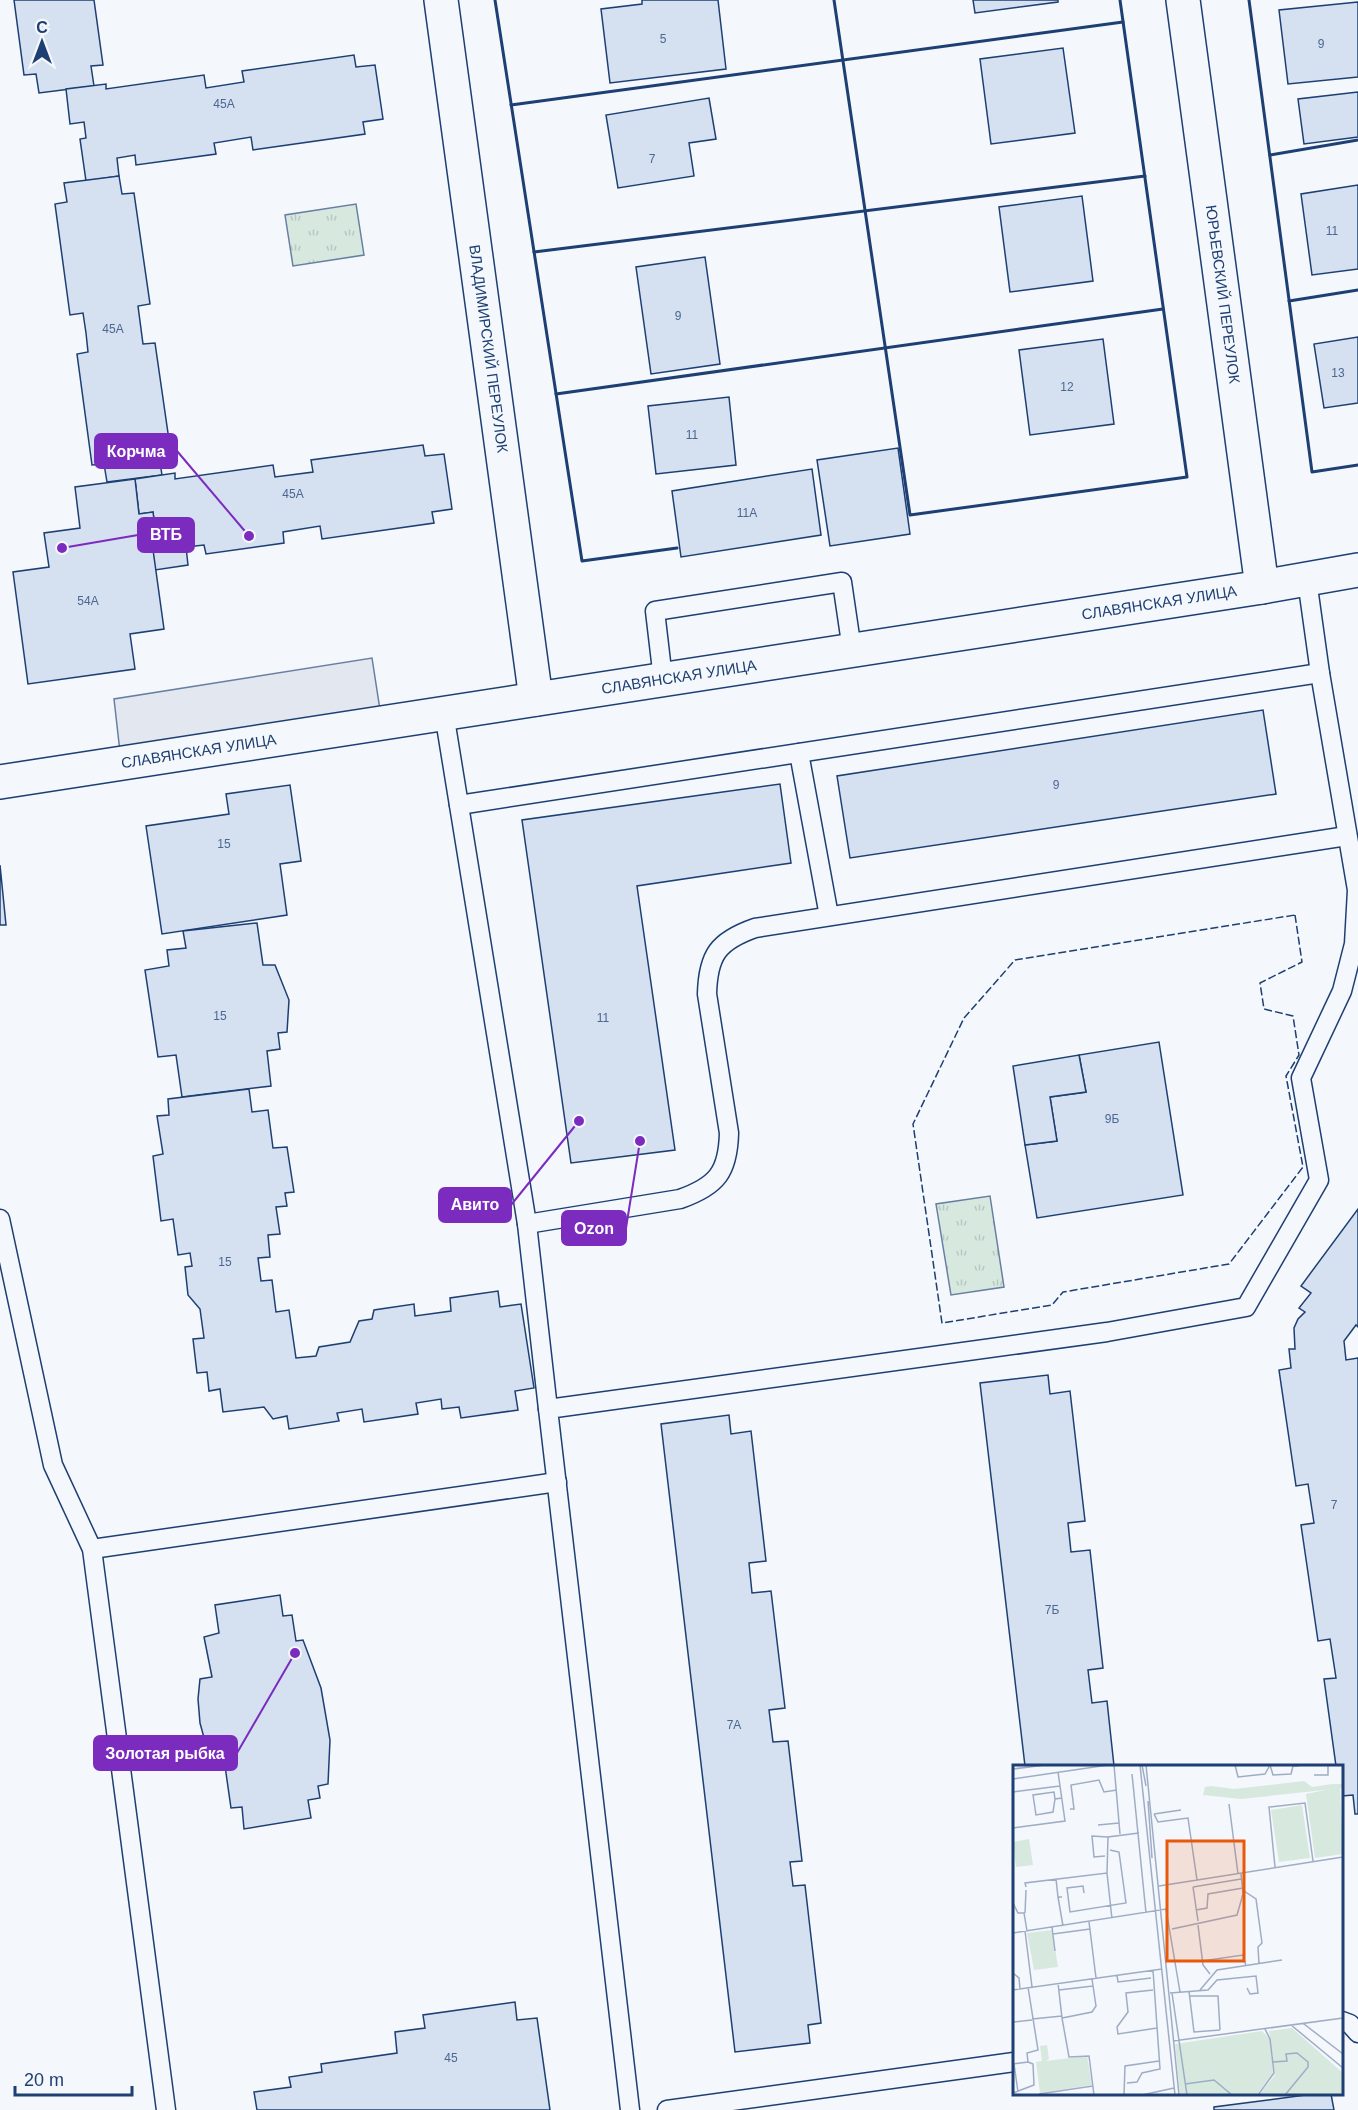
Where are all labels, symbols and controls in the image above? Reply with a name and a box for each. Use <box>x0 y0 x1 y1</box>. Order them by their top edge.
north arrow <box>12 12 72 72</box>
text: С <box>36 19 48 36</box>
house number: 5 <box>660 32 667 46</box>
house number: 9 <box>1318 37 1325 51</box>
house number: 45А <box>213 97 235 111</box>
house number: 7 <box>649 152 656 166</box>
street label: ЮРЬЕВСКИЙ ПЕРЕУЛОК <box>1203 204 1244 385</box>
house number: 11 <box>1326 224 1339 238</box>
street label: ВЛАДИМИРСКИЙ ПЕРЕУЛОК <box>466 244 511 454</box>
house number: 9 <box>675 309 682 323</box>
house number: 45А <box>102 322 124 336</box>
house number: 13 <box>1331 366 1345 380</box>
house number: 12 <box>1060 380 1074 394</box>
house number: 11 <box>686 428 699 442</box>
callout: Корчма <box>95 434 177 468</box>
text: Корчма <box>107 443 165 460</box>
house number: 45А <box>282 487 304 501</box>
house number: 11А <box>737 506 757 520</box>
callout: ВТБ <box>138 518 194 552</box>
text: ВТБ <box>150 526 182 543</box>
street label: СЛАВЯНСКАЯ УЛИЦА <box>1080 582 1238 623</box>
house number: 54А <box>77 594 99 608</box>
street label: СЛАВЯНСКАЯ УЛИЦА <box>600 656 758 697</box>
street label: СЛАВЯНСКАЯ УЛИЦА <box>120 730 277 771</box>
house number: 9 <box>1053 778 1060 792</box>
house number: 15 <box>217 837 231 851</box>
house number: 15 <box>213 1009 227 1023</box>
house number: 11 <box>597 1011 610 1025</box>
house number: 9Б <box>1105 1112 1119 1126</box>
callout: Авито <box>439 1188 511 1222</box>
text: Авито <box>451 1196 500 1213</box>
callout: Ozon <box>562 1211 626 1245</box>
text: Ozon <box>574 1220 614 1237</box>
house number: 15 <box>218 1255 232 1269</box>
house number: 7 <box>1331 1498 1338 1512</box>
house number: 7Б <box>1045 1603 1059 1617</box>
house number: 7А <box>727 1718 741 1732</box>
callout: Золотая рыбка <box>94 1736 237 1770</box>
text: Золотая рыбка <box>105 1745 225 1762</box>
inset map <box>1013 1765 1343 2095</box>
house number: 45 <box>444 2051 458 2065</box>
scale bar <box>15 2059 132 2097</box>
text: 20 m <box>24 2070 64 2090</box>

